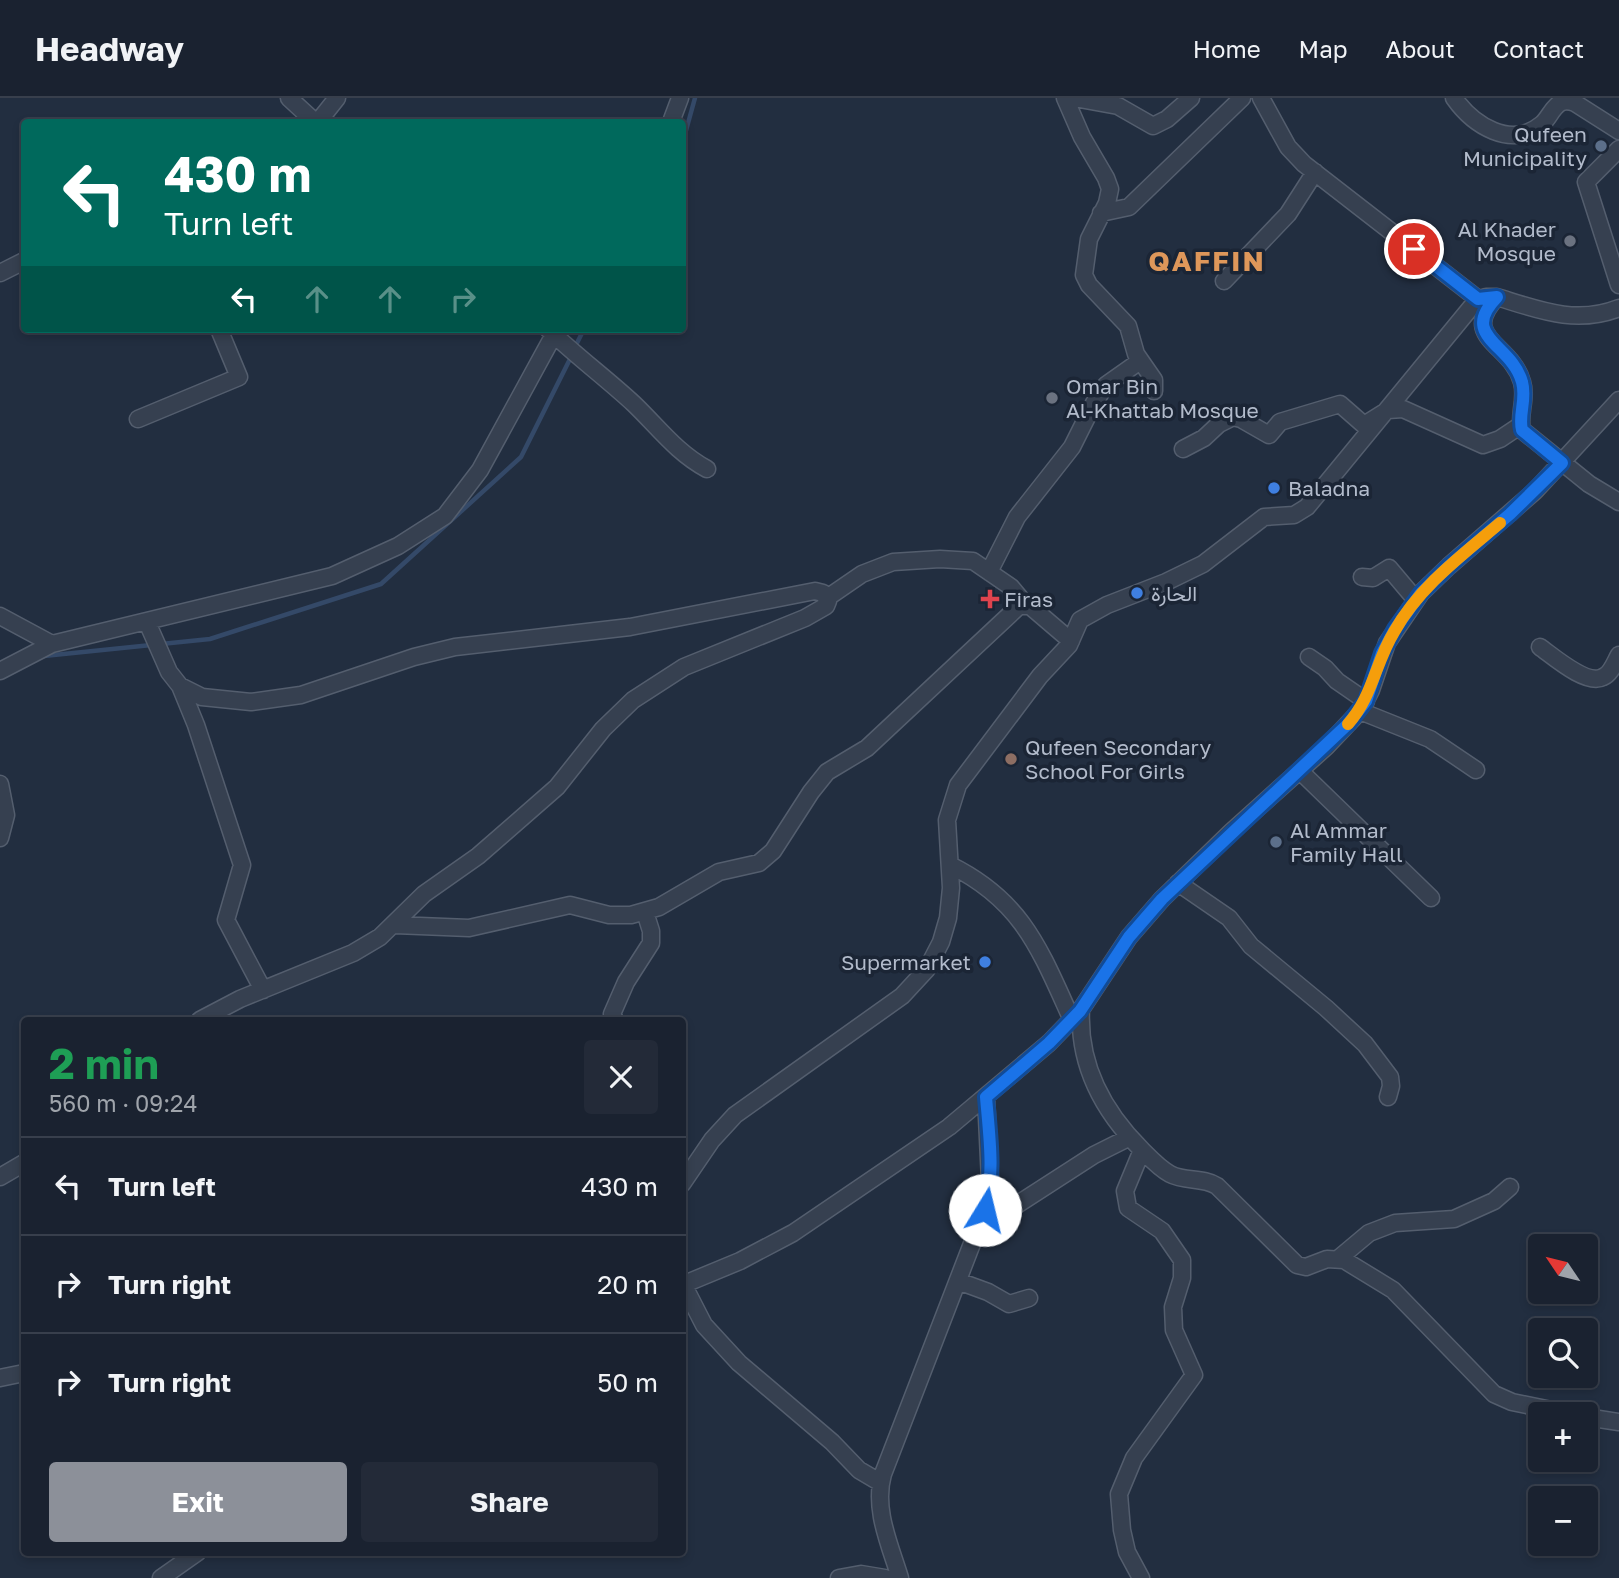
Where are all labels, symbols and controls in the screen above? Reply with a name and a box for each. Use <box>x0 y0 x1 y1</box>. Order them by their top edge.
text: Headway <box>35 29 184 68</box>
text: Home <box>1193 34 1261 63</box>
text: Map <box>1299 34 1348 63</box>
text: About <box>1386 34 1455 63</box>
text: Contact <box>1493 34 1584 63</box>
place label: Qufeen Municipality <box>1463 121 1587 171</box>
marker: Qufeen Municipality <box>1593 138 1609 154</box>
text: 430 m <box>164 144 312 203</box>
icon: left <box>49 147 140 238</box>
text: Turn left <box>164 204 293 242</box>
place label: Al Khader Mosque <box>1458 216 1556 266</box>
pin <box>1384 219 1444 279</box>
icon: arrive <box>1395 230 1433 268</box>
marker: Al Khader Mosque <box>1562 233 1578 249</box>
district label: QAFFIN <box>1148 244 1266 277</box>
icon: left <box>225 280 263 318</box>
icon: ahead <box>298 280 336 318</box>
icon: ahead <box>371 280 409 318</box>
icon: right <box>444 280 482 318</box>
place label: Omar Bin Al-Khattab Mosque <box>1066 373 1259 423</box>
marker: Omar Bin Al-Khattab Mosque <box>1044 390 1060 406</box>
place label: Baladna <box>1288 475 1370 501</box>
marker: Baladna <box>1266 480 1282 496</box>
place label: الحارة <box>1151 580 1197 607</box>
marker: الحارة <box>1129 585 1145 601</box>
place label: Firas <box>1004 586 1053 612</box>
marker: Firas <box>982 591 998 607</box>
place label: Qufeen Secondary School For Girls <box>1025 734 1211 784</box>
marker: Qufeen Secondary School For Girls <box>1003 751 1019 767</box>
place label: Al Ammar Family Hall <box>1290 817 1403 867</box>
marker: Al Ammar Family Hall <box>1268 834 1284 850</box>
place label: Supermarket <box>841 949 971 975</box>
marker: Supermarket <box>977 954 993 970</box>
text: 2 min <box>49 1038 159 1088</box>
button: close <box>584 1040 658 1114</box>
text: 560 m · 09:24 <box>49 1089 197 1117</box>
icon: left <box>49 1167 87 1205</box>
text: Turn left <box>108 1171 216 1202</box>
text: 430 m <box>581 1171 658 1202</box>
position arrow <box>948 1173 1022 1247</box>
north arrow <box>1528 1234 1598 1304</box>
map controls <box>1528 1234 1598 1556</box>
icon: right <box>49 1265 87 1303</box>
text: Turn right <box>108 1269 231 1300</box>
text: 20 m <box>597 1269 658 1300</box>
button: search <box>1528 1318 1598 1388</box>
icon: right <box>49 1363 87 1401</box>
text: Turn right <box>108 1367 231 1398</box>
text: 50 m <box>597 1367 658 1398</box>
button: + <box>1528 1402 1598 1472</box>
button: Exit <box>49 1462 347 1542</box>
button: Share <box>361 1462 658 1542</box>
button: − <box>1528 1486 1598 1556</box>

